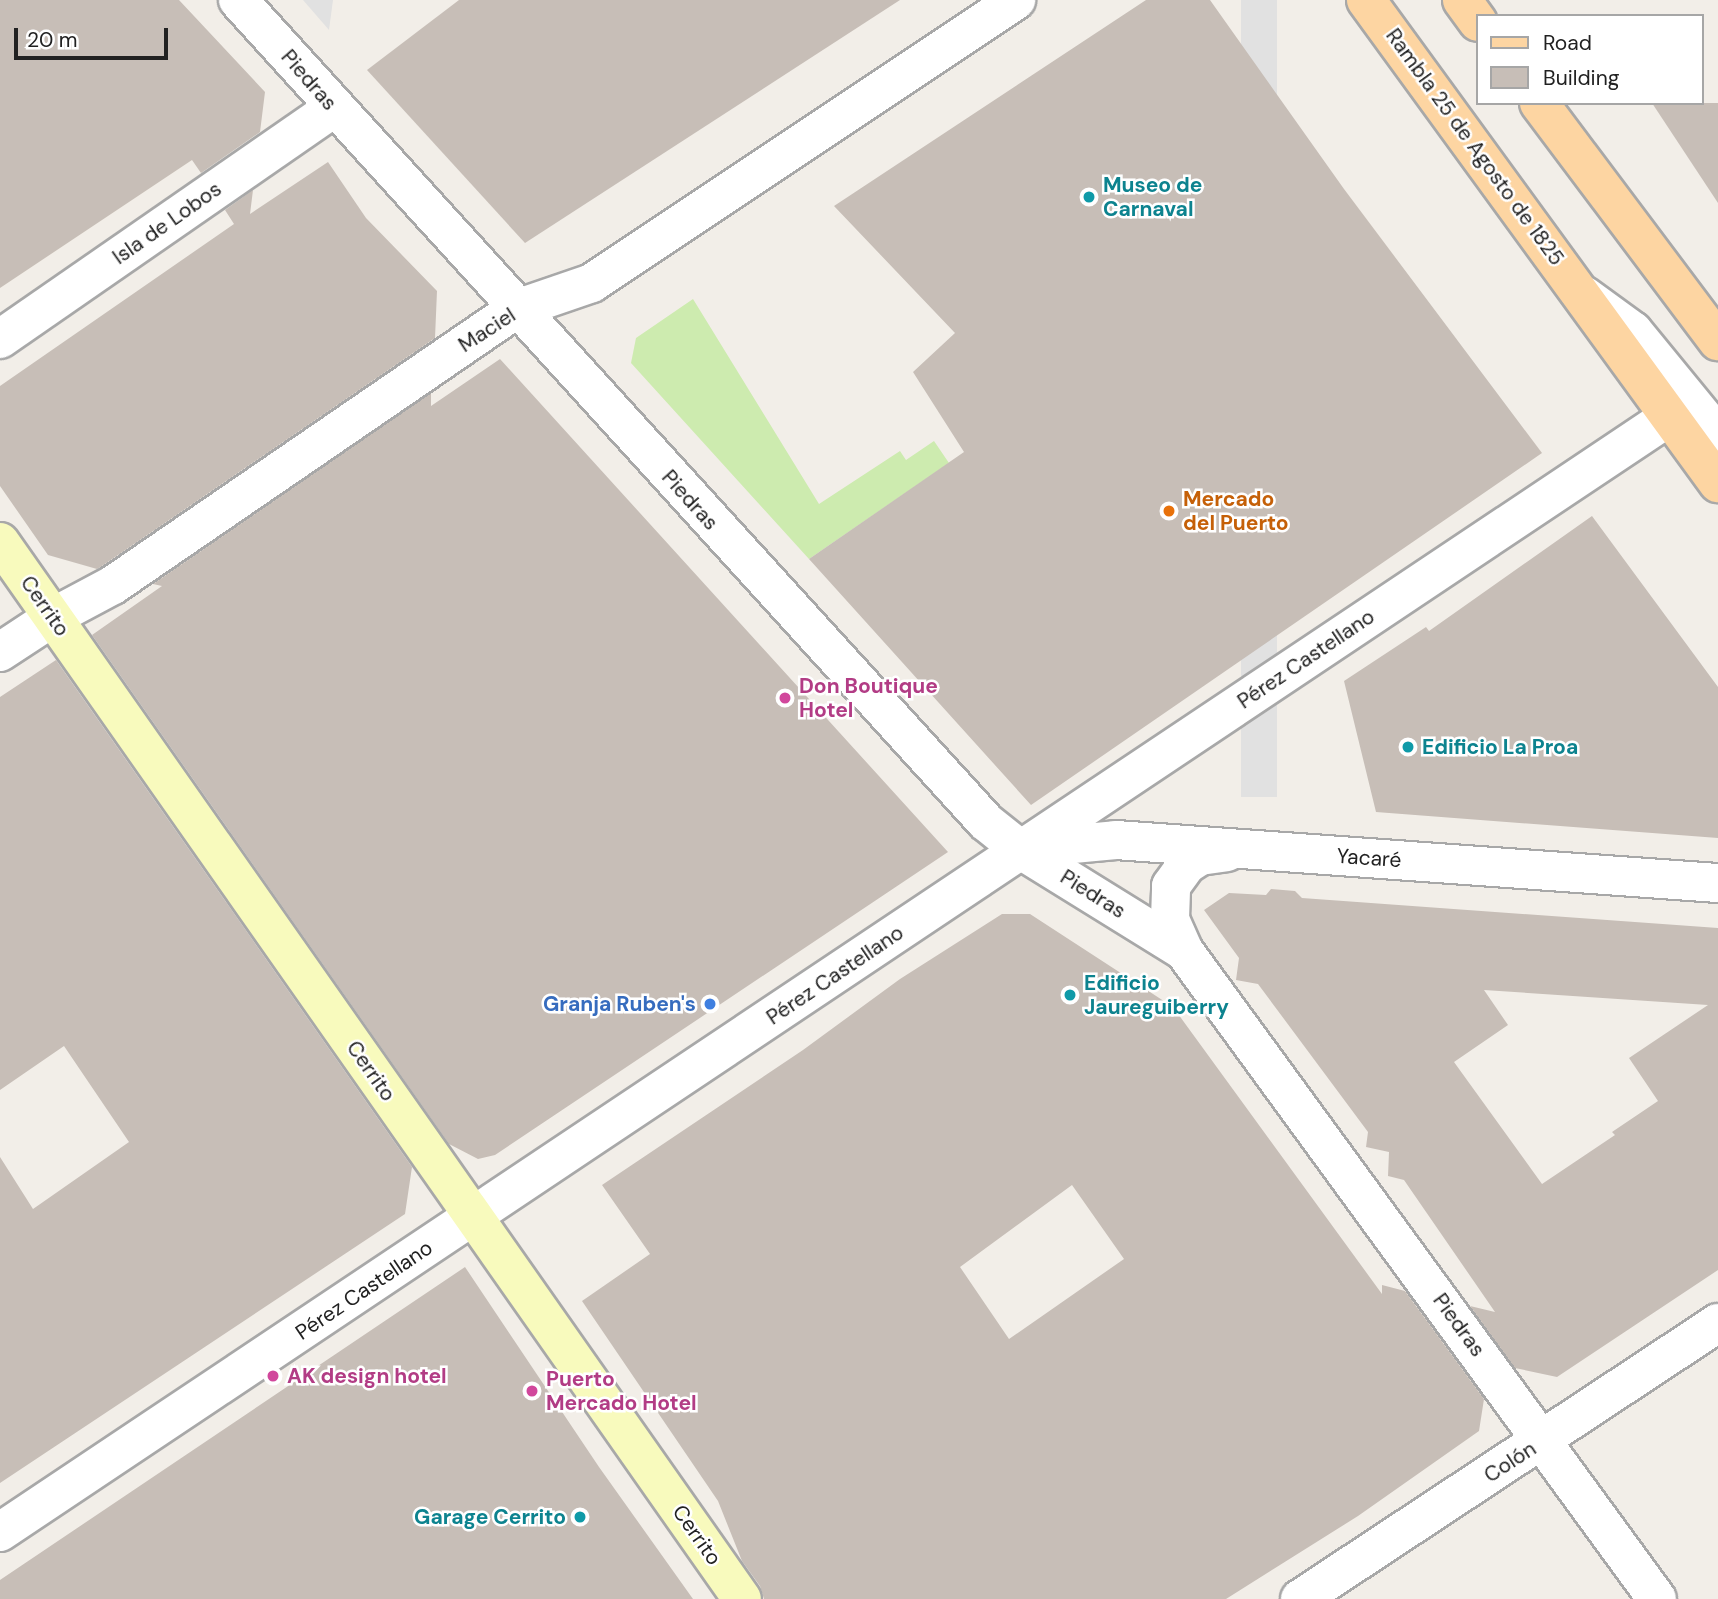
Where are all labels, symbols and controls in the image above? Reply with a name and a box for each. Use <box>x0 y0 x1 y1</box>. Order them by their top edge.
scale bar <box>18 14 172 58</box>
legend <box>1476 14 1704 105</box>
street label: Rambla 25 de Agosto de 1825 <box>1381 24 1569 270</box>
text: 20 m <box>27 26 78 54</box>
text: Road <box>1543 29 1592 57</box>
street label: Piedras <box>276 45 342 115</box>
text: Building <box>1543 64 1619 92</box>
place label: Museo de Carnaval <box>1103 172 1202 222</box>
street label: Isla de Lobos <box>108 176 226 270</box>
marker: Museo de Carnaval <box>1081 189 1097 205</box>
street label: Maciel <box>454 302 520 358</box>
street label: Piedras <box>657 465 723 535</box>
place label: Mercado del Puerto <box>1183 486 1289 536</box>
marker: Mercado del Puerto <box>1161 503 1177 519</box>
street label: Cerrito <box>15 571 75 641</box>
street label: Pérez Castellano <box>1233 604 1379 714</box>
place label: Don Boutique Hotel <box>799 673 938 723</box>
marker: Don Boutique Hotel <box>777 690 793 706</box>
place label: Edificio La Proa <box>1422 734 1578 760</box>
marker: Edificio La Proa <box>1400 739 1416 755</box>
street label: Yacaré <box>1336 843 1402 873</box>
street label: Piedras <box>1056 864 1130 924</box>
street label: Pérez Castellano <box>762 920 908 1030</box>
place label: Edificio Jaureguiberry <box>1084 970 1229 1020</box>
marker: Edificio Jaureguiberry <box>1062 987 1078 1003</box>
place label: Granja Ruben's <box>543 991 696 1017</box>
marker: Granja Ruben's <box>702 996 718 1012</box>
street label: Cerrito <box>341 1036 401 1106</box>
street label: Pérez Castellano <box>291 1235 437 1345</box>
street label: Piedras <box>1428 1288 1490 1362</box>
place label: AK design hotel <box>287 1363 447 1389</box>
place label: Puerto Mercado Hotel <box>546 1366 697 1416</box>
marker: AK design hotel <box>265 1368 281 1384</box>
marker: Puerto Mercado Hotel <box>524 1383 540 1399</box>
street label: Colón <box>1479 1436 1541 1488</box>
street label: Cerrito <box>667 1500 727 1570</box>
place label: Garage Cerrito <box>414 1504 566 1530</box>
marker: Garage Cerrito <box>572 1509 588 1525</box>

